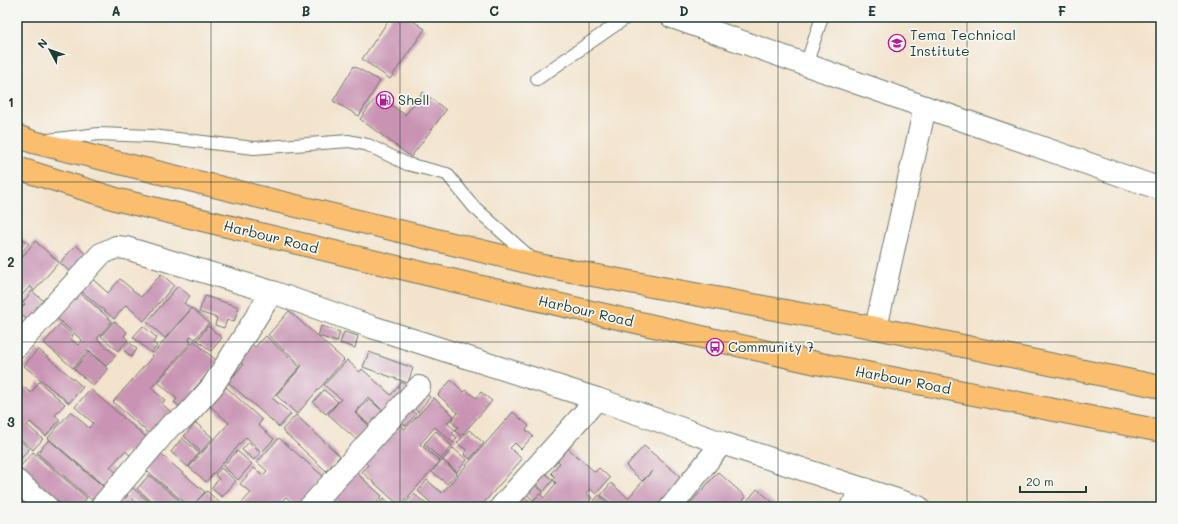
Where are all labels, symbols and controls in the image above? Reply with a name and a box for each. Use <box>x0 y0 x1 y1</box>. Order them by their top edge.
text: A <box>111 2 121 19</box>
text: B <box>302 2 311 19</box>
text: C <box>489 2 499 19</box>
text: D <box>679 2 689 19</box>
text: E <box>868 2 876 19</box>
text: F <box>1058 2 1066 19</box>
place label: Tema Technical Institute <box>910 25 1016 60</box>
north arrow <box>30 30 70 70</box>
school or university icon: Tema Technical Institute <box>887 33 907 53</box>
text: N <box>34 35 50 51</box>
fuel station icon: Shell <box>375 90 395 110</box>
place label: Shell <box>398 90 429 109</box>
text: 1 <box>8 93 14 110</box>
street label: Harbour Road <box>222 216 321 257</box>
text: 2 <box>7 253 15 270</box>
street label: Harbour Road <box>537 290 636 331</box>
bus stop icon: Community 7 <box>705 337 725 357</box>
place label: Community 7 <box>728 337 814 356</box>
street label: Harbour Road <box>854 361 953 398</box>
text: 3 <box>7 413 15 430</box>
scale bar <box>1020 468 1086 494</box>
text: 20 m <box>1026 473 1054 489</box>

